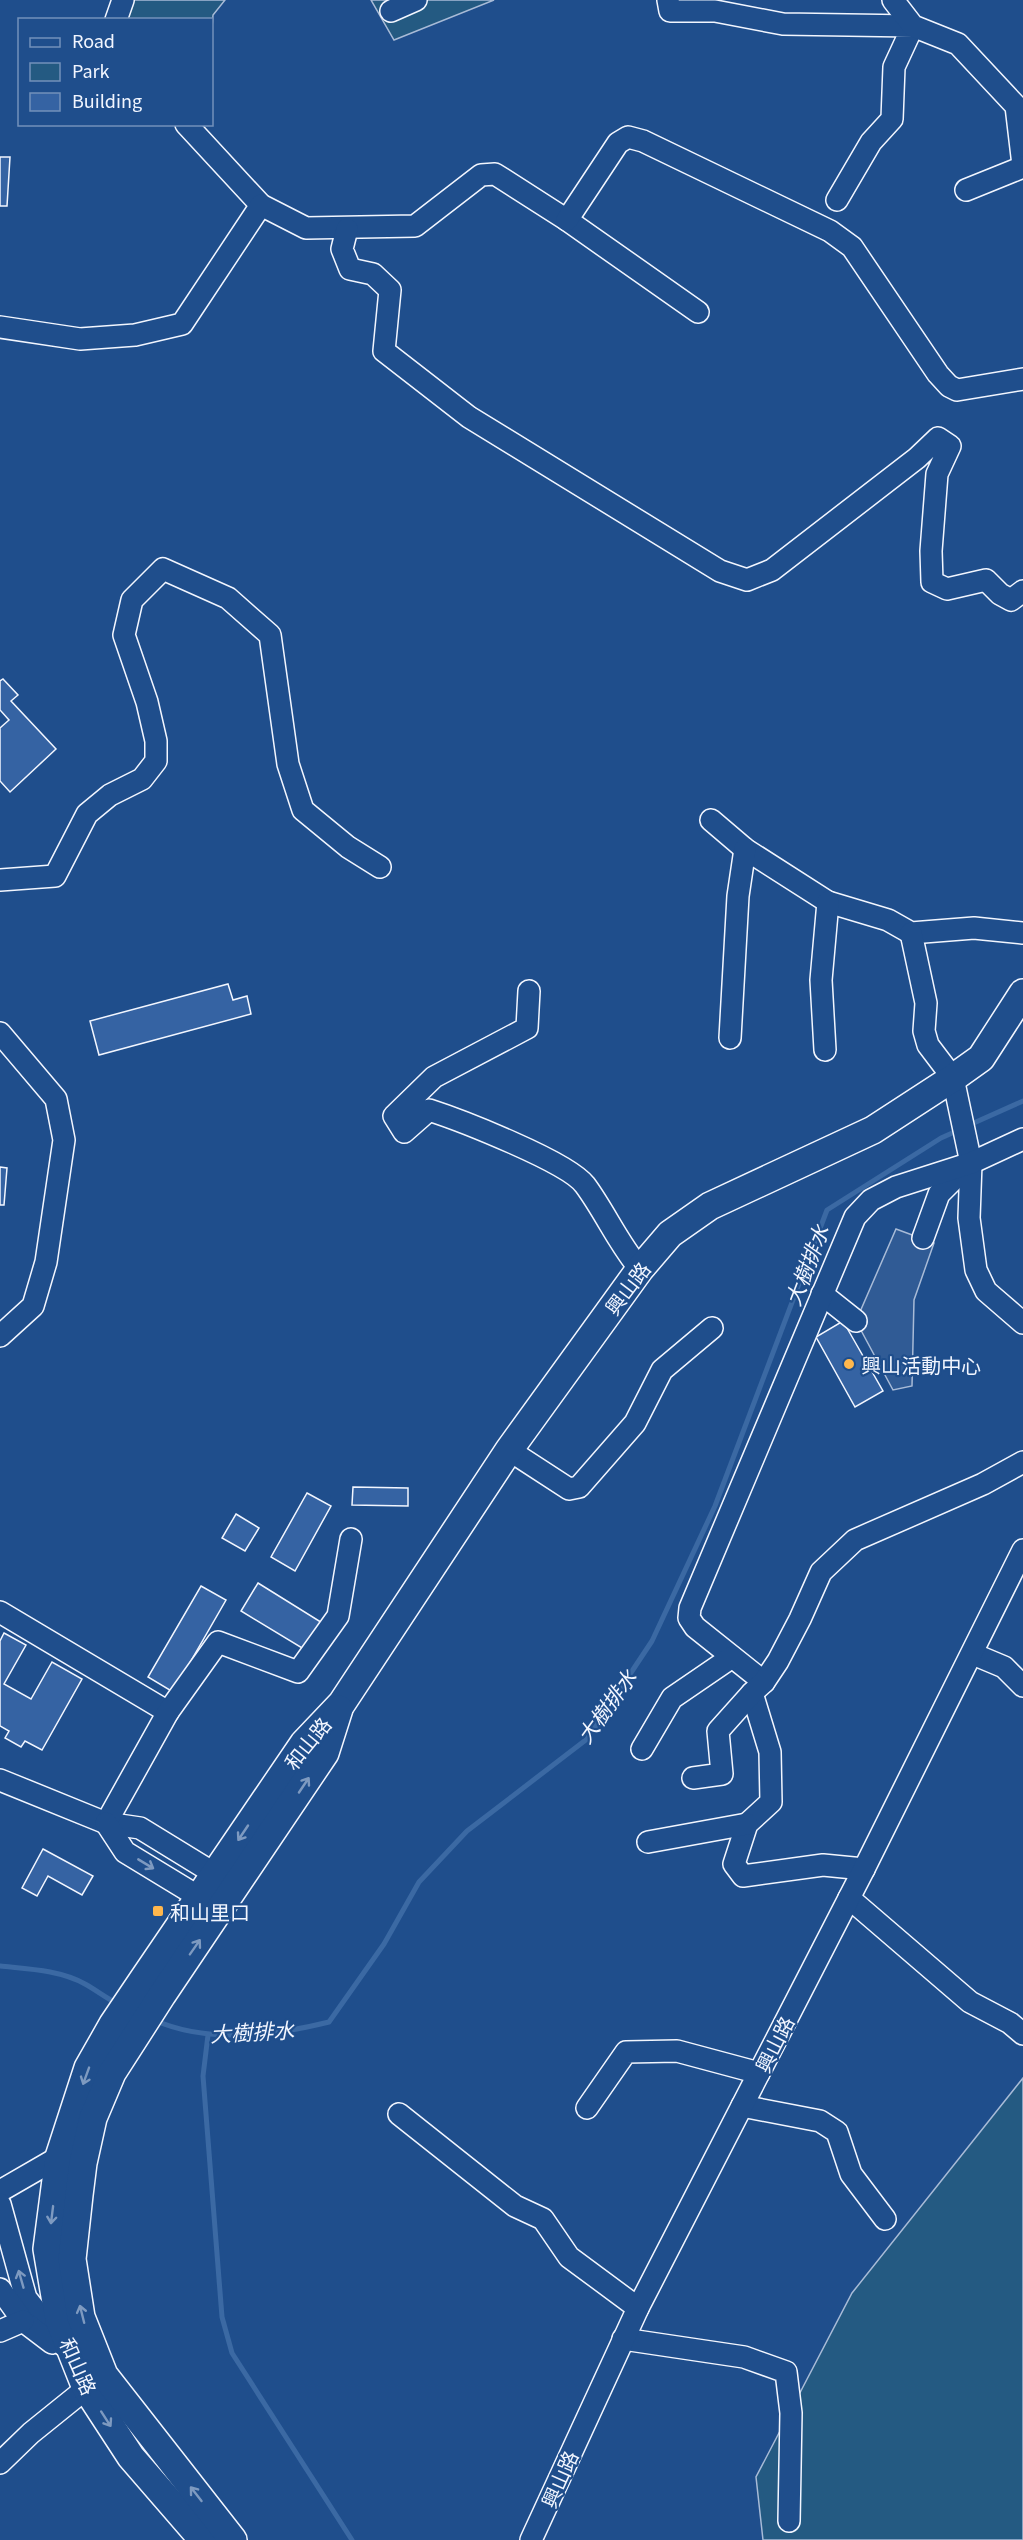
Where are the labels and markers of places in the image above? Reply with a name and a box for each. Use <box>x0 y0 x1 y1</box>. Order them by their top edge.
place label: 興山活動中心 <box>861 1350 981 1379</box>
marker: 興山活動中心 <box>842 1357 856 1371</box>
place label: 和山里口 <box>170 1897 250 1926</box>
marker: 和山里口 <box>151 1904 165 1918</box>

